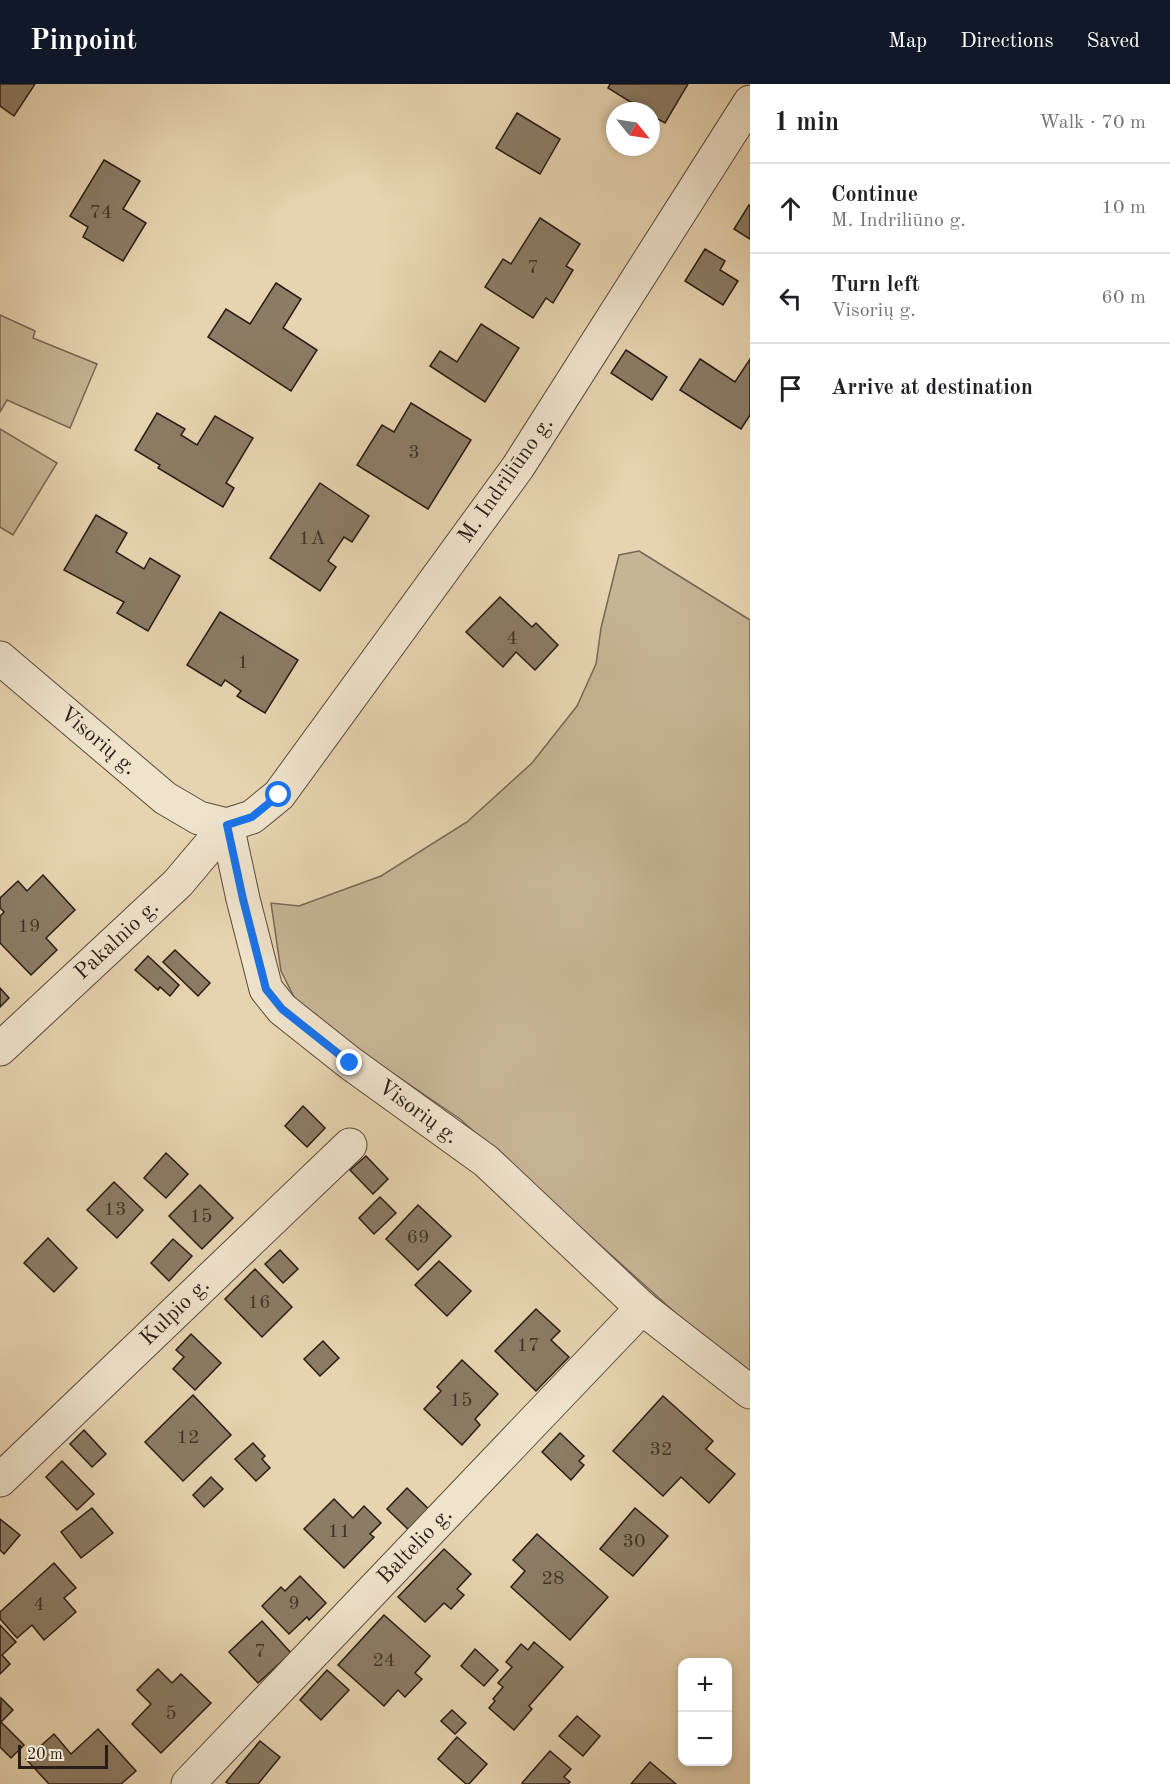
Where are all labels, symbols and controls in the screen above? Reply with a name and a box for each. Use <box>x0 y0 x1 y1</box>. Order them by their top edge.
text: Pinpoint <box>30 28 137 56</box>
text: Map <box>888 31 927 52</box>
text: Directions <box>960 31 1054 52</box>
text: Saved <box>1087 31 1140 52</box>
north arrow <box>606 102 660 156</box>
text: 1 min <box>774 110 839 136</box>
text: Walk · 70 m <box>1039 113 1146 133</box>
text: Continue <box>831 184 918 206</box>
icon: ahead <box>774 192 807 225</box>
text: 10 m <box>1101 198 1146 218</box>
house number: 74 <box>89 203 113 223</box>
text: M. Indriliūno g. <box>831 211 966 231</box>
house number: 7 <box>527 258 539 278</box>
text: Turn left <box>831 274 920 296</box>
icon: left <box>774 282 807 315</box>
text: 60 m <box>1101 288 1146 308</box>
text: Visorių g. <box>831 301 916 321</box>
icon: arrive <box>774 372 807 405</box>
text: Arrive at destination <box>831 377 1033 399</box>
street label: M. Indriliūno g. <box>454 413 558 547</box>
house number: 3 <box>408 443 420 463</box>
house number: 1A <box>299 529 325 549</box>
house number: 4 <box>506 629 518 649</box>
house number: 1 <box>237 653 249 673</box>
street label: Visorių g. <box>55 703 141 779</box>
route start <box>265 781 291 807</box>
street label: Pakalnio g. <box>71 896 163 984</box>
house number: 19 <box>17 917 41 937</box>
route end <box>336 1049 362 1075</box>
street label: Visorių g. <box>374 1076 462 1148</box>
house number: 13 <box>103 1200 127 1220</box>
house number: 15 <box>189 1207 213 1227</box>
house number: 69 <box>406 1228 430 1248</box>
street label: Kulpio g. <box>136 1274 214 1350</box>
house number: 16 <box>247 1293 271 1313</box>
house number: 17 <box>516 1336 540 1356</box>
house number: 15 <box>449 1391 473 1411</box>
house number: 12 <box>176 1428 200 1448</box>
house number: 32 <box>649 1440 673 1460</box>
street label: Baltelio g. <box>373 1504 457 1588</box>
house number: 11 <box>327 1522 351 1542</box>
house number: 30 <box>622 1532 646 1552</box>
house number: 28 <box>541 1569 565 1589</box>
house number: 9 <box>288 1594 300 1614</box>
house number: 4 <box>33 1595 45 1615</box>
house number: 7 <box>254 1642 266 1662</box>
house number: 24 <box>372 1651 396 1671</box>
map controls <box>678 1658 732 1766</box>
button: + <box>678 1658 732 1712</box>
house number: 5 <box>165 1704 177 1724</box>
button: − <box>678 1712 732 1766</box>
scale bar <box>18 1742 108 1770</box>
text: 20 m <box>27 1747 63 1763</box>

